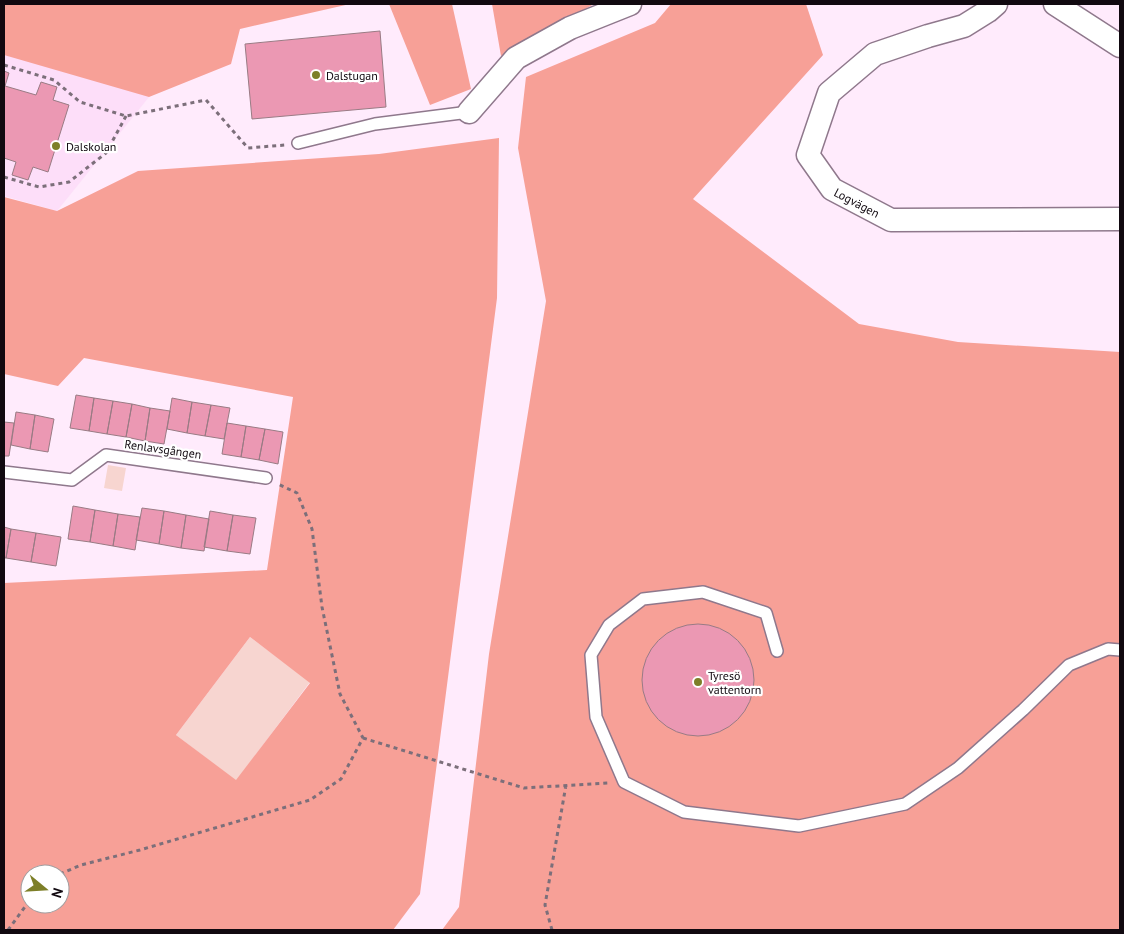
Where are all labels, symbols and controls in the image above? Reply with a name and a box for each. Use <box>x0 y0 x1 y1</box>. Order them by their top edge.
place label: Dalstugan <box>326 68 378 83</box>
marker: Dalstugan <box>310 69 322 81</box>
place label: Dalskolan <box>66 139 116 154</box>
marker: Dalskolan <box>50 140 62 152</box>
street label: Logvägen <box>832 184 882 220</box>
street label: Renlavsgången <box>124 436 202 462</box>
place label: Tyresö vattentorn <box>708 668 761 697</box>
marker: Tyresö vattentorn <box>692 676 704 688</box>
north arrow <box>20 864 70 914</box>
text: N <box>47 886 67 900</box>

